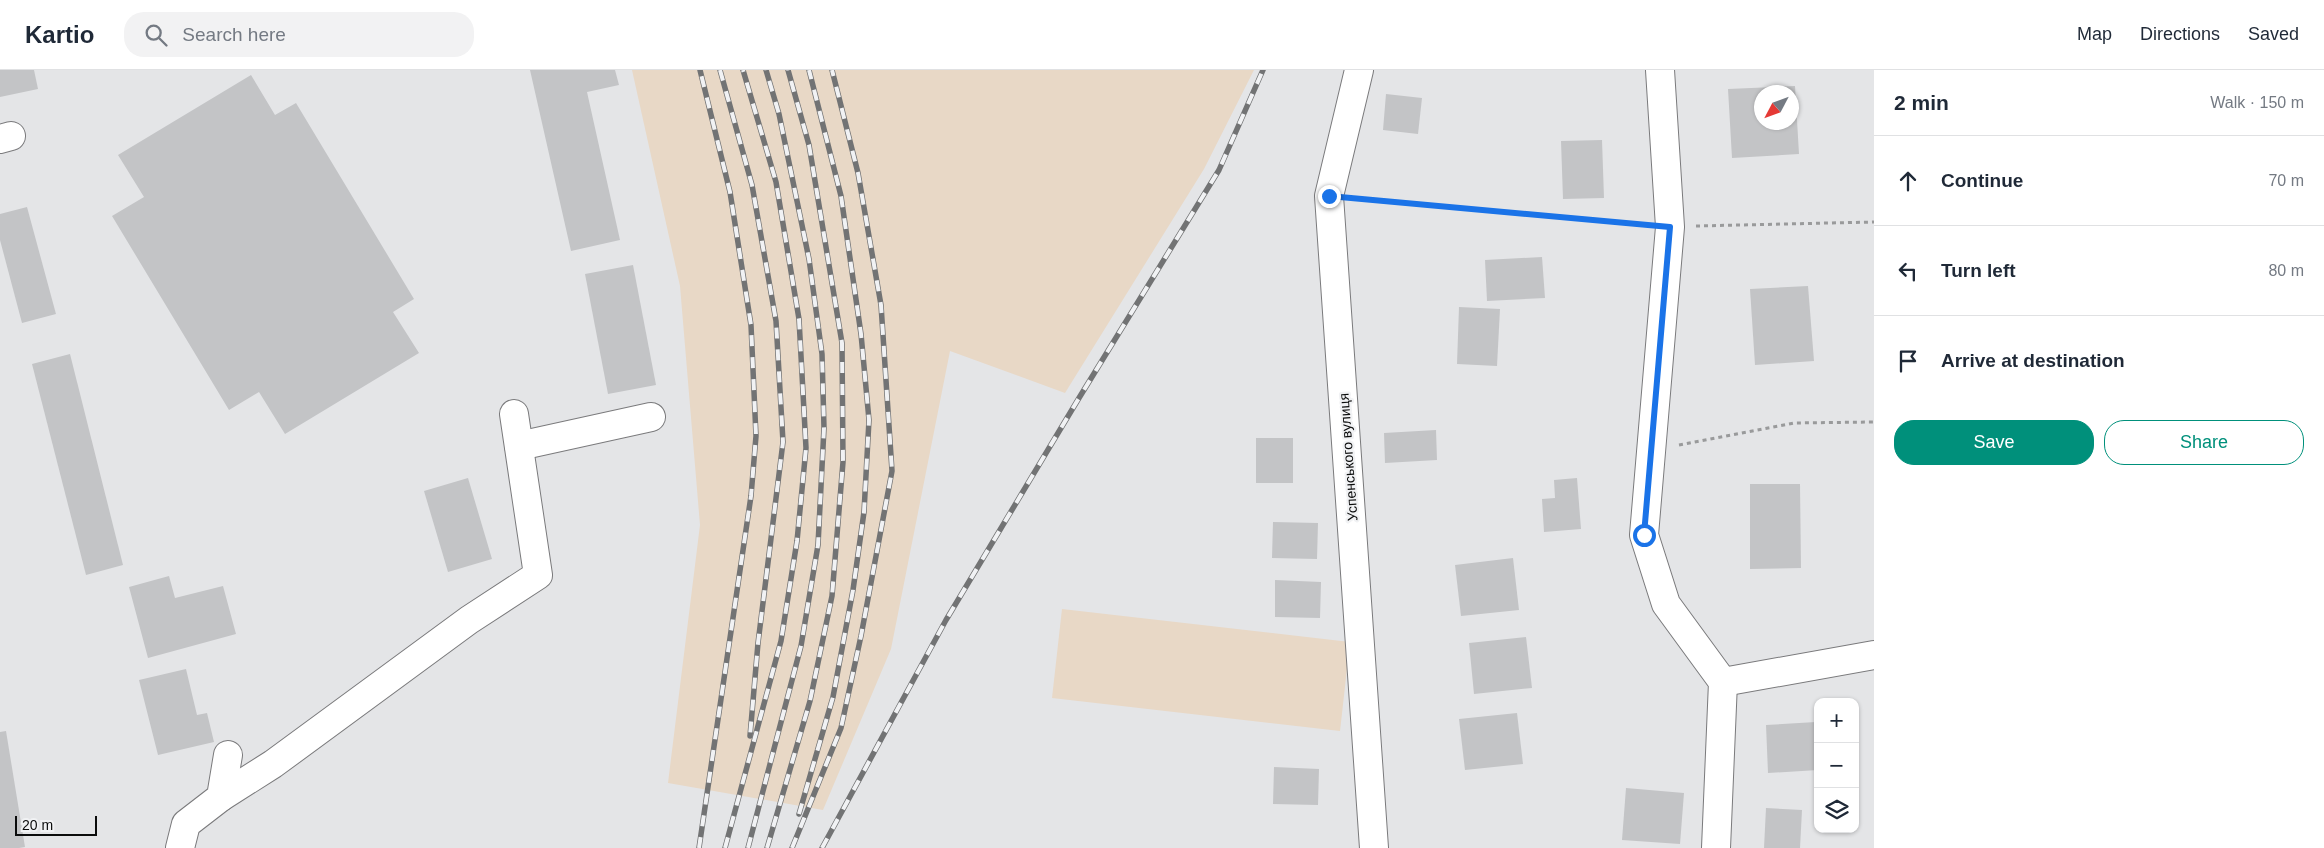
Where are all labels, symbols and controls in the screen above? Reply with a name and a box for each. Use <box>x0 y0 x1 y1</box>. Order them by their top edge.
search box <box>124 12 474 57</box>
text: Kartio <box>25 21 94 48</box>
icon: search <box>142 21 170 49</box>
text: Search here <box>182 24 286 45</box>
text: Map <box>2077 24 2112 44</box>
text: Directions <box>2140 24 2220 44</box>
text: Saved <box>2248 24 2299 44</box>
north arrow <box>1754 85 1799 130</box>
text: 2 min <box>1894 91 1949 114</box>
text: Walk · 150 m <box>2210 94 2304 111</box>
icon: ahead <box>1894 167 1922 195</box>
text: Continue <box>1941 170 2023 191</box>
text: 70 m <box>2268 172 2304 189</box>
route end <box>1318 185 1341 208</box>
icon: left <box>1894 257 1922 285</box>
text: Turn left <box>1941 260 2016 281</box>
text: 80 m <box>2268 262 2304 279</box>
icon: arrive <box>1894 347 1922 375</box>
text: Arrive at destination <box>1941 350 2125 371</box>
street label: Успенського вулиця <box>1336 392 1360 522</box>
button: Save <box>1894 420 2094 465</box>
button: Share <box>2104 420 2304 465</box>
route start <box>1633 524 1656 547</box>
map controls <box>1814 698 1859 833</box>
button: + <box>1814 698 1859 743</box>
button: − <box>1814 743 1859 788</box>
button: layers <box>1814 788 1859 833</box>
scale bar <box>15 813 98 836</box>
text: 20 m <box>22 817 53 833</box>

